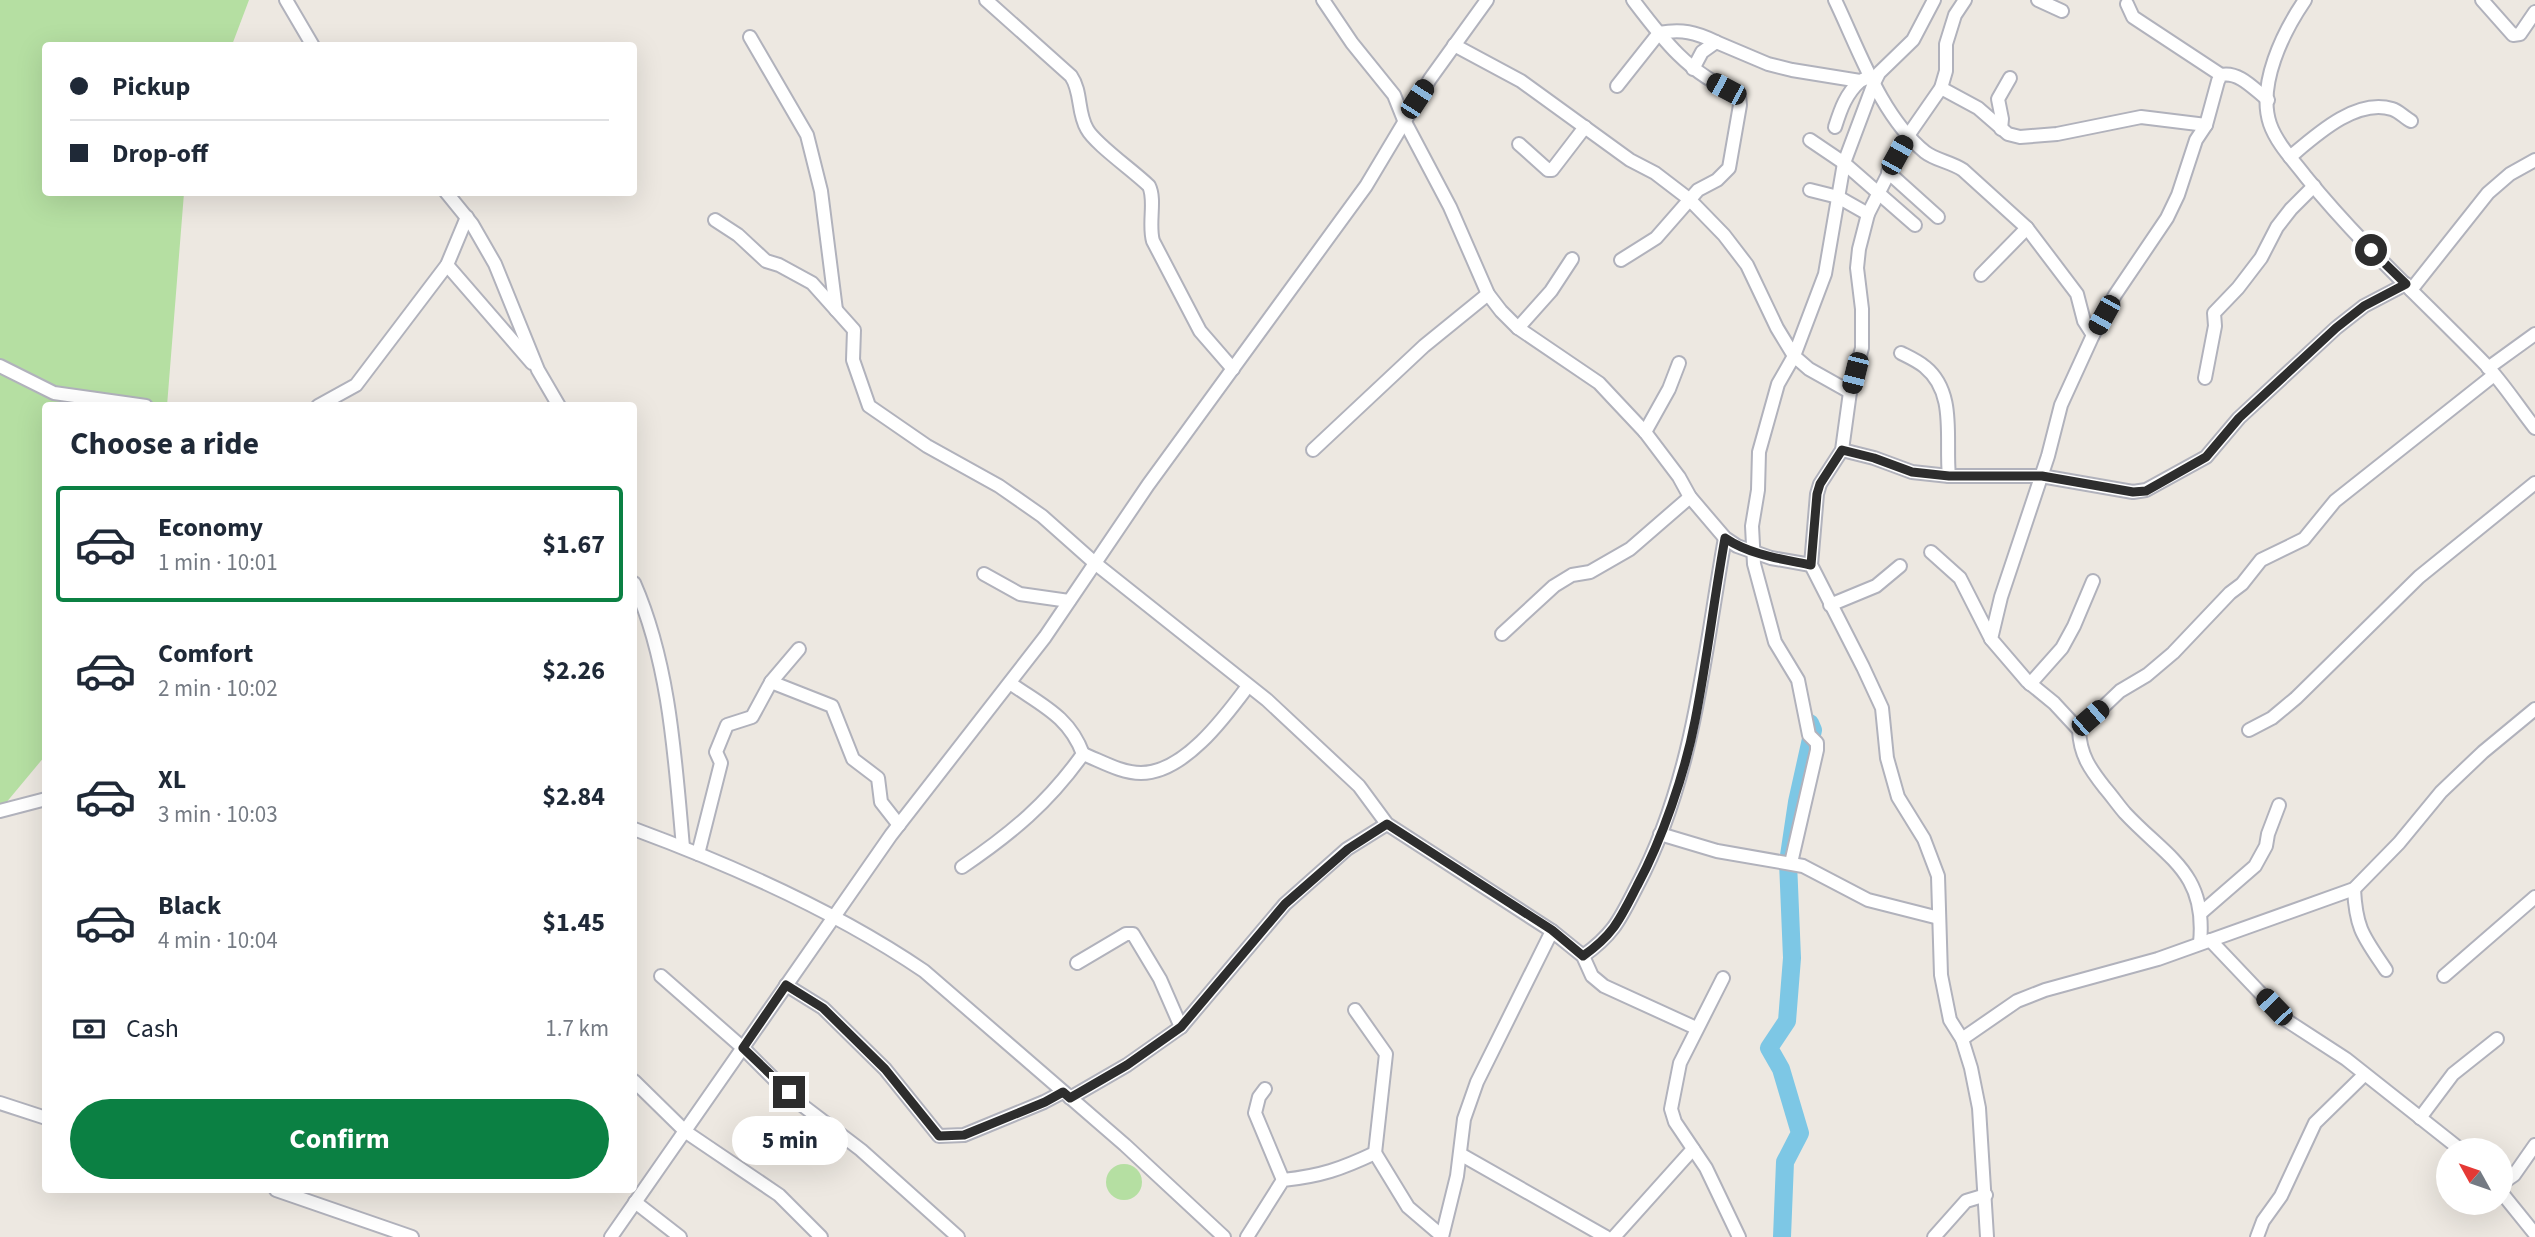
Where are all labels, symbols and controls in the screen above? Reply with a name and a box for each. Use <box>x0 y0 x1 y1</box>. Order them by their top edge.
text: Pickup <box>112 68 190 105</box>
car <box>1703 70 1750 108</box>
car <box>1397 76 1438 122</box>
car <box>1878 132 1917 178</box>
text: Drop-off <box>112 135 208 172</box>
route start <box>2355 234 2387 266</box>
car <box>2085 292 2124 338</box>
car <box>1840 350 1871 396</box>
text: Choose a ride <box>70 421 259 467</box>
text: Economy <box>158 509 263 546</box>
icon: car <box>74 513 137 576</box>
text: $1.67 <box>542 526 605 563</box>
text: 1 min · 10:01 <box>158 546 278 579</box>
text: Comfort <box>158 635 253 672</box>
icon: car <box>74 639 137 702</box>
text: $2.26 <box>542 652 605 689</box>
text: 2 min · 10:02 <box>158 672 278 705</box>
car <box>2068 696 2113 740</box>
text: XL <box>158 761 186 798</box>
icon: car <box>74 765 137 828</box>
text: $2.84 <box>542 778 605 815</box>
text: 3 min · 10:03 <box>158 798 278 831</box>
text: Black <box>158 887 221 924</box>
icon: car <box>74 891 137 954</box>
text: $1.45 <box>542 904 605 941</box>
text: 4 min · 10:04 <box>158 924 278 957</box>
car <box>2252 985 2297 1029</box>
icon: cash <box>70 1010 108 1048</box>
text: Cash <box>126 1010 179 1047</box>
text: 1.7 km <box>545 1012 609 1045</box>
route end <box>773 1076 805 1108</box>
button: Confirm <box>70 1099 609 1179</box>
callout: 5 min <box>731 1116 847 1166</box>
text: 5 min <box>762 1124 818 1157</box>
north arrow <box>2436 1138 2513 1214</box>
map controls <box>2436 1138 2513 1215</box>

